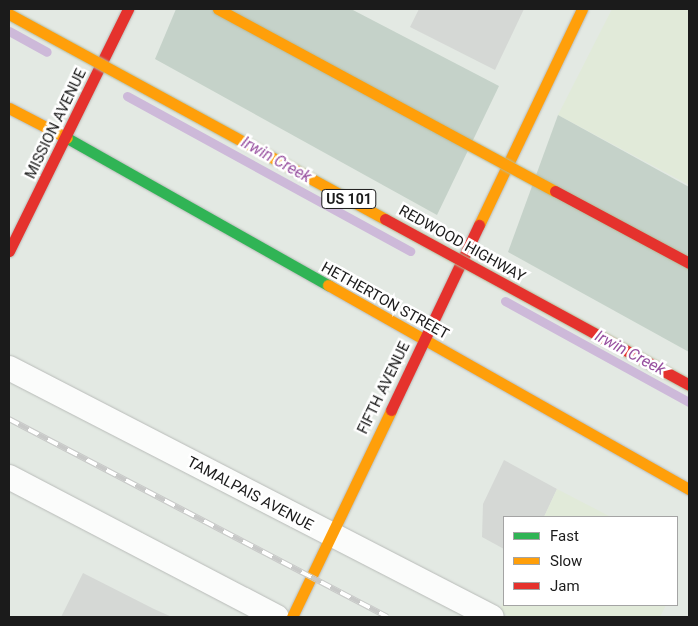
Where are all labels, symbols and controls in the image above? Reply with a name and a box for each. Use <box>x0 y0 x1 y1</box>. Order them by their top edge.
street label: MISSION AVENUE <box>22 66 90 182</box>
water label: Irwin Creek <box>238 133 314 187</box>
road number: US 101 <box>320 188 378 210</box>
street label: REDWOOD HIGHWAY <box>396 202 528 286</box>
street label: HETHERTON STREET <box>318 258 452 344</box>
water label: Irwin Creek <box>591 326 669 380</box>
street label: FIFTH AVENUE <box>354 339 414 437</box>
street label: TAMALPAIS AVENUE <box>184 453 316 535</box>
legend <box>503 516 678 606</box>
text: Fast <box>550 527 579 545</box>
text: Slow <box>550 552 582 570</box>
text: Jam <box>550 577 580 595</box>

